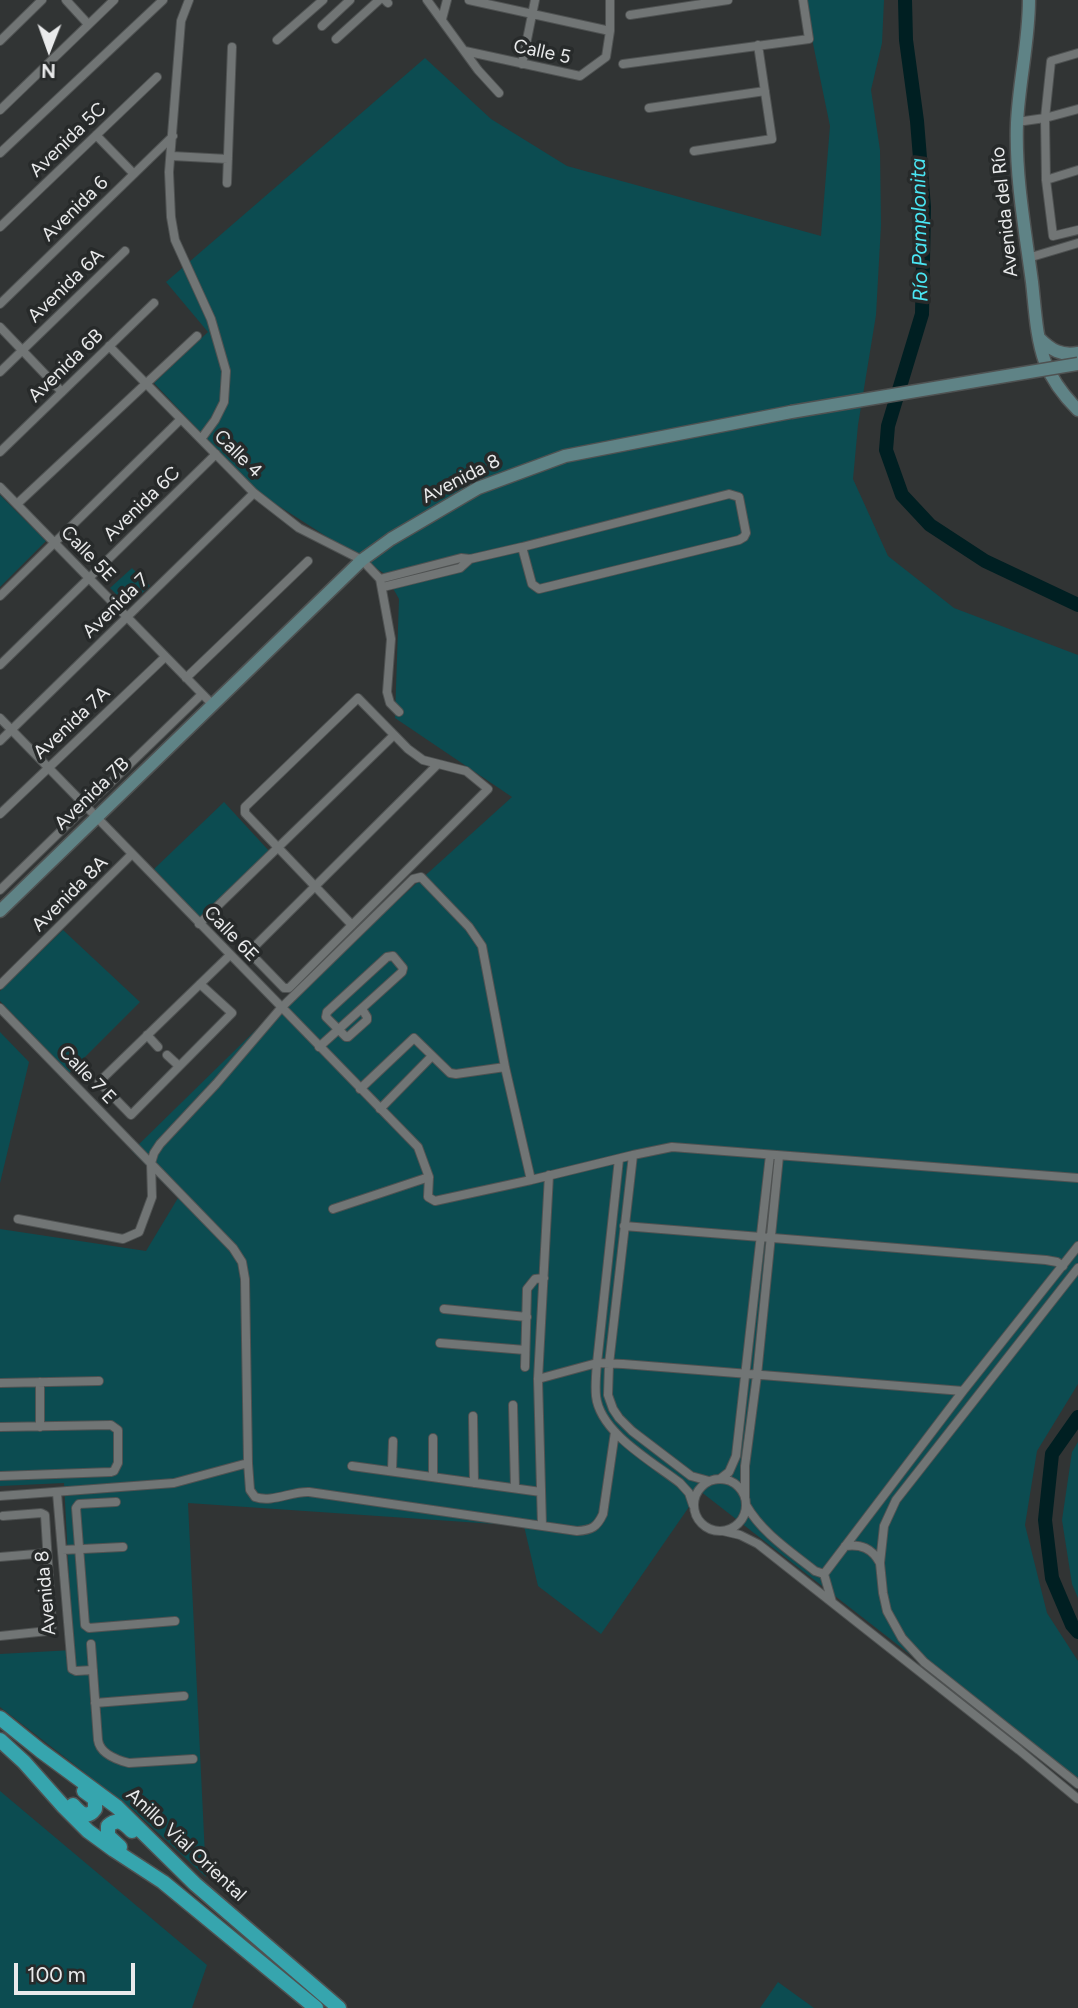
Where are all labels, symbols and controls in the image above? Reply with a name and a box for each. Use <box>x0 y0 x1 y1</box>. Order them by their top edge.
north arrow <box>14 14 84 84</box>
street label: Calle 5 <box>511 35 573 69</box>
text: N <box>41 59 56 82</box>
street label: Avenida 5C <box>25 98 111 182</box>
street label: Avenida del Río <box>987 146 1023 278</box>
water label: Río Pamplonita <box>906 158 934 302</box>
street label: Avenida 6 <box>37 172 113 246</box>
street label: Avenida 6A <box>23 244 109 328</box>
street label: Avenida 6B <box>24 325 108 407</box>
street label: Calle 4 <box>209 425 267 483</box>
street label: Avenida 8 <box>418 450 504 508</box>
street label: Avenida 6C <box>99 462 185 546</box>
street label: Calle 5E <box>56 521 120 587</box>
street label: Avenida 7 <box>78 569 154 643</box>
street label: Avenida 7A <box>29 682 115 764</box>
street label: Avenida 7B <box>50 753 134 835</box>
street label: Avenida 8A <box>27 851 113 937</box>
street label: Calle 6E <box>199 901 263 967</box>
street label: Calle 7 E <box>53 1041 121 1109</box>
street label: Avenida 8 <box>31 1550 61 1636</box>
street label: Anillo Vial Oriental <box>121 1784 251 1906</box>
scale bar <box>18 1948 138 1992</box>
text: 100 m <box>27 1962 86 1987</box>

